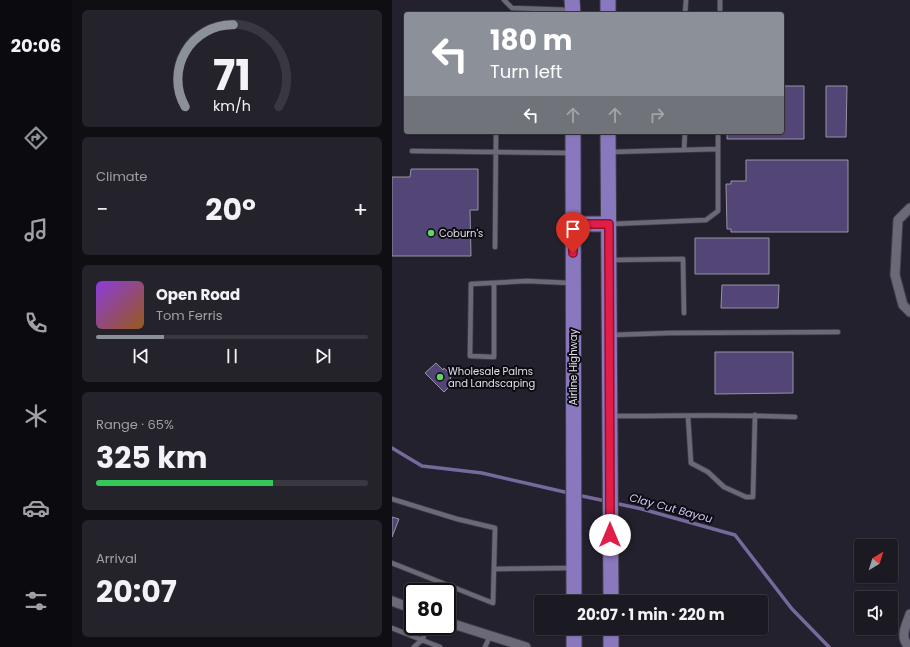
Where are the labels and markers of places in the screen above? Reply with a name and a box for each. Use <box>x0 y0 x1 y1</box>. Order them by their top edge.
pin <box>556 212 590 253</box>
place label: Coburn's <box>439 226 483 241</box>
marker: Coburn's <box>426 228 436 238</box>
place label: Wholesale Palms and Landscaping <box>448 364 535 391</box>
marker: Wholesale Palms and Landscaping <box>435 372 445 382</box>

